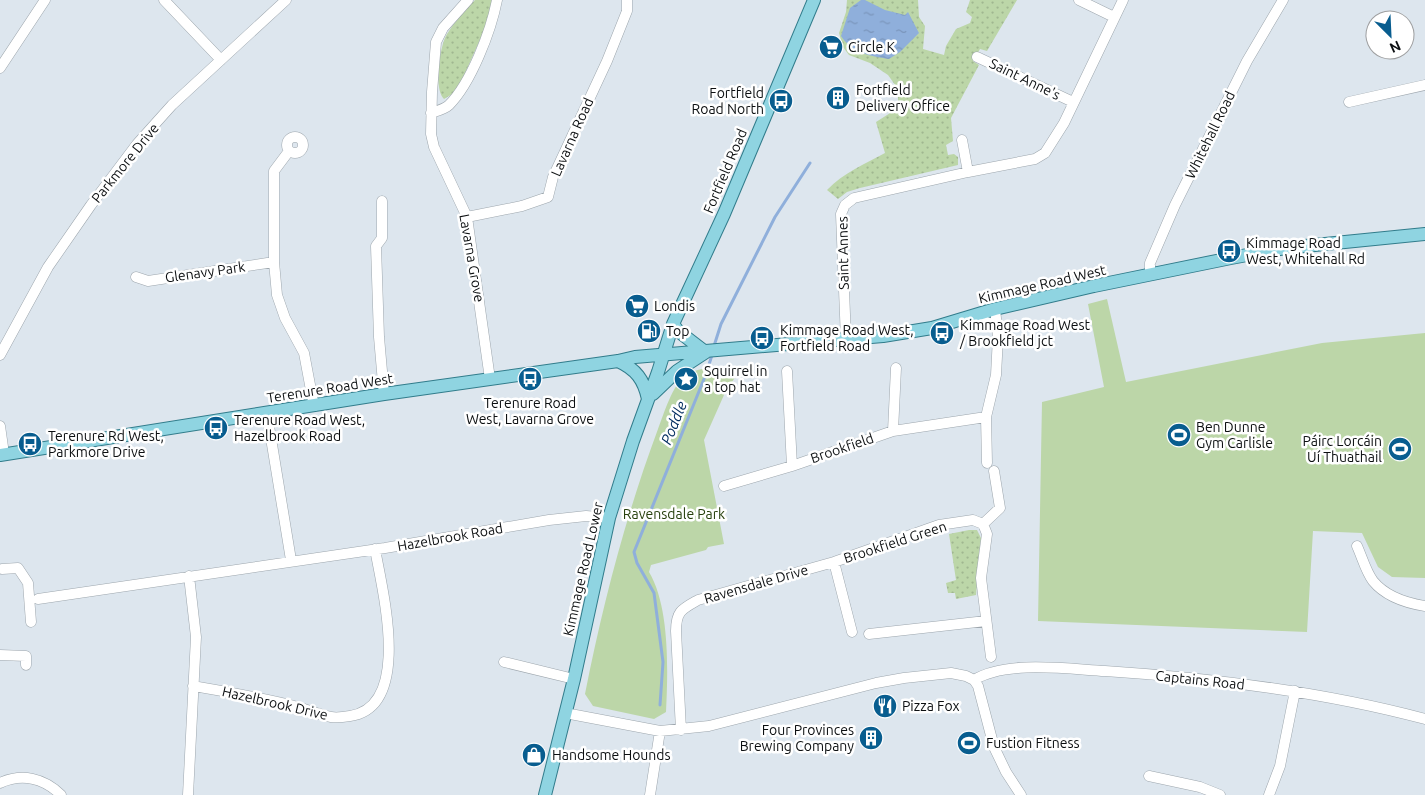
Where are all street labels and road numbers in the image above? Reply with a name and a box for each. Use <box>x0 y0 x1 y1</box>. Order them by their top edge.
street label: Saint Anne's <box>987 55 1063 103</box>
street label: Whitehall Road <box>1182 89 1238 181</box>
street label: Lavarna Road <box>548 95 596 179</box>
street label: Parkmore Drive <box>88 120 162 206</box>
street label: Fortfield Road <box>700 126 750 216</box>
street label: Lavarna Grove <box>456 213 488 303</box>
street label: Saint Annes <box>834 216 852 290</box>
street label: Glenavy Park <box>164 258 246 286</box>
street label: Kimmage Road West <box>977 261 1108 306</box>
street label: Terenure Road West <box>266 370 395 406</box>
street label: Brookfield <box>808 430 876 466</box>
street label: Kimmage Road Lower <box>560 500 606 638</box>
street label: Brookfield Green <box>842 518 948 566</box>
street label: Hazelbrook Road <box>396 520 504 554</box>
street label: Ravensdale Drive <box>702 561 810 607</box>
street label: Captains Road <box>1155 667 1245 693</box>
street label: Hazelbrook Drive <box>221 683 329 723</box>

